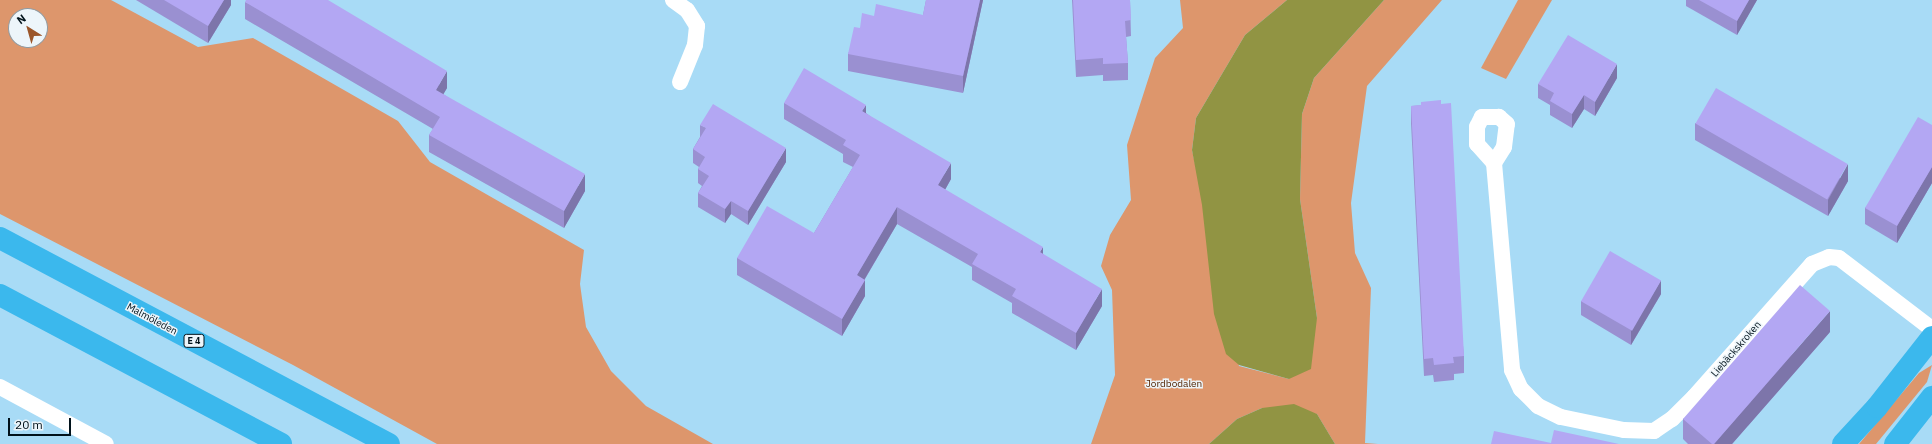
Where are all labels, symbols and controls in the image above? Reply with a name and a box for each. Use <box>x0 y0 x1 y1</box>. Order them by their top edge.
north arrow <box>8 8 48 48</box>
text: N <box>14 11 29 27</box>
street label: Malmöleden <box>125 301 179 337</box>
street label: Liebäckskroken <box>1709 319 1763 379</box>
road number: E 4 <box>183 334 205 348</box>
park label: Jordbodalen <box>1146 378 1202 390</box>
scale bar <box>10 410 73 436</box>
text: 20 m <box>15 417 43 432</box>

